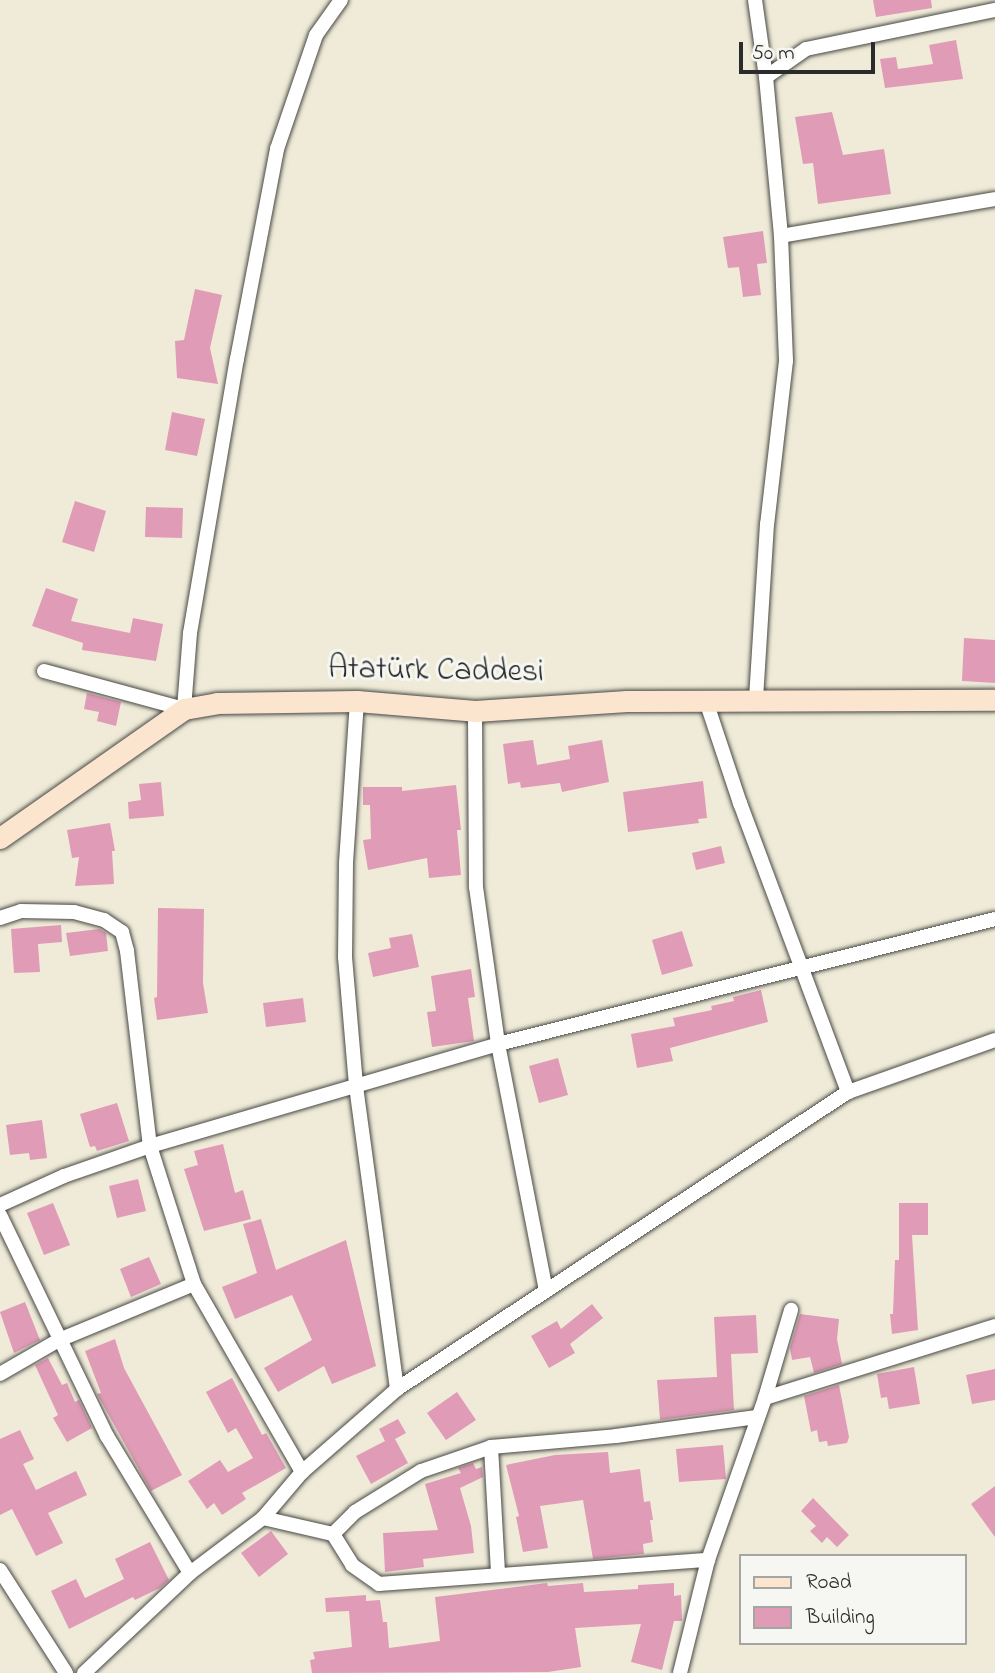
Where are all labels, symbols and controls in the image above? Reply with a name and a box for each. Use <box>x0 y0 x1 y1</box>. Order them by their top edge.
scale bar <box>743 28 880 72</box>
text: 50 m <box>752 39 795 69</box>
street label: Atatürk Caddesi <box>328 651 544 693</box>
legend <box>740 1554 967 1645</box>
text: Road <box>806 1568 852 1598</box>
text: Building <box>806 1603 875 1633</box>

